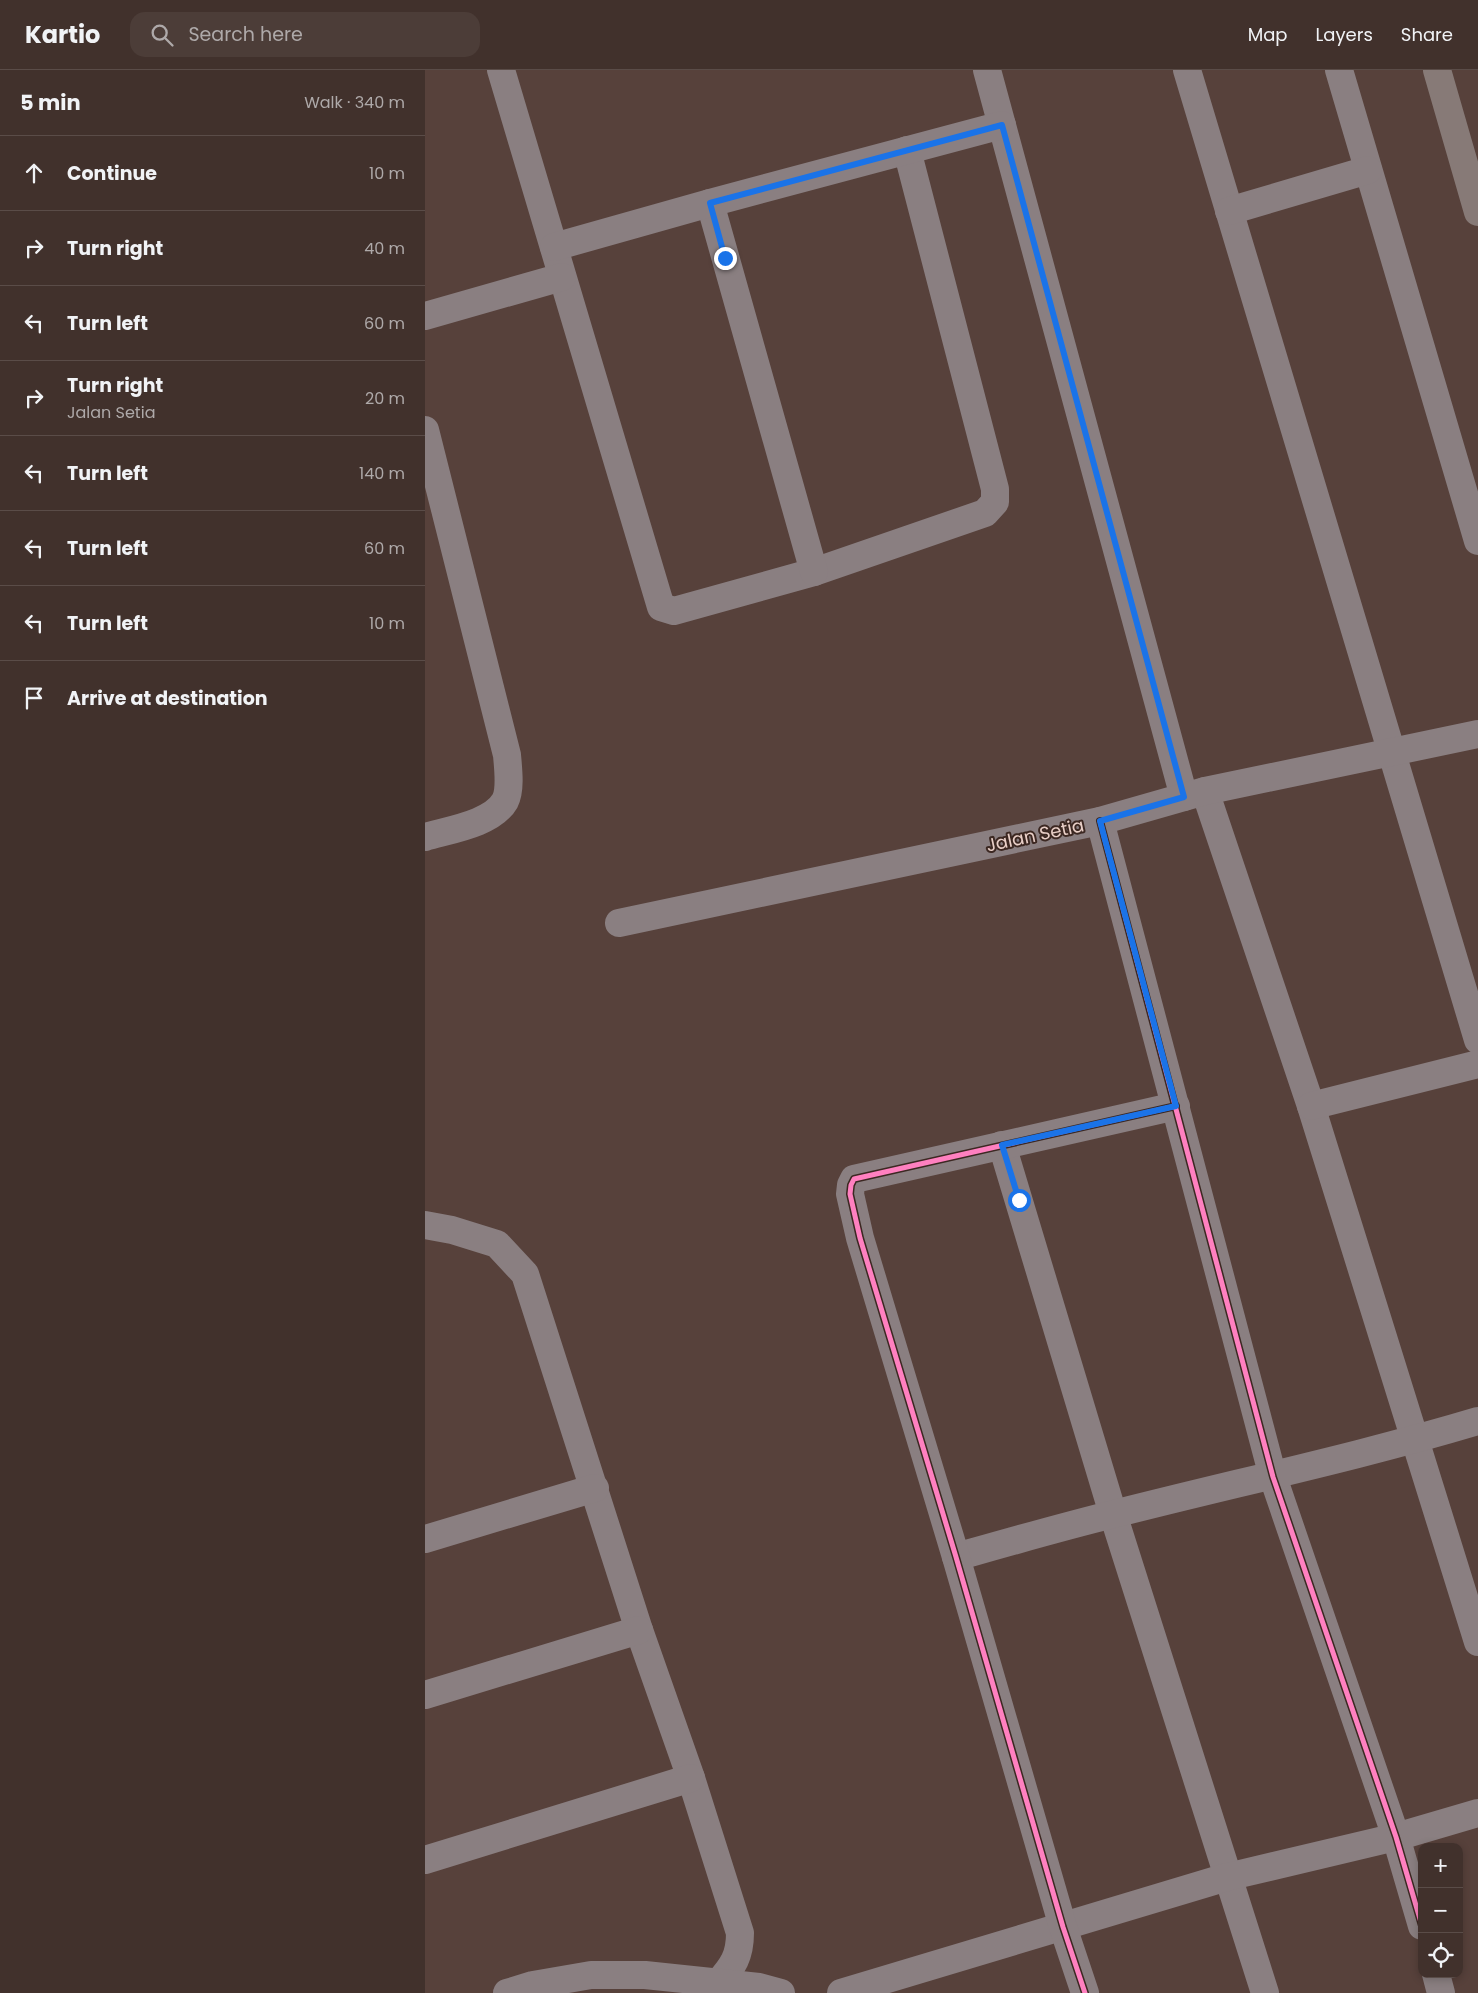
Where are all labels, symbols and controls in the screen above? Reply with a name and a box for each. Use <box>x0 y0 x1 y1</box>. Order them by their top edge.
search box <box>130 12 480 57</box>
text: Kartio <box>25 18 100 51</box>
icon: search <box>148 21 176 49</box>
text: Search here <box>188 21 303 48</box>
text: Map <box>1248 22 1288 47</box>
text: Layers <box>1316 22 1373 47</box>
text: Share <box>1401 22 1453 47</box>
text: 5 min <box>20 88 81 117</box>
text: Walk · 340 m <box>304 91 405 114</box>
icon: ahead <box>20 159 48 187</box>
text: Continue <box>67 160 157 187</box>
text: 10 m <box>369 162 405 185</box>
icon: right <box>20 234 48 262</box>
text: Turn right <box>67 235 163 262</box>
text: 40 m <box>364 237 405 260</box>
route end <box>714 247 737 270</box>
icon: left <box>20 309 48 337</box>
text: Turn left <box>67 310 148 337</box>
text: 60 m <box>364 312 405 335</box>
text: Turn right <box>67 372 163 399</box>
icon: right <box>20 384 48 412</box>
text: 20 m <box>365 387 405 410</box>
text: Jalan Setia <box>67 401 155 424</box>
icon: left <box>20 459 48 487</box>
text: Turn left <box>67 460 148 487</box>
text: 140 m <box>359 462 405 485</box>
icon: left <box>20 534 48 562</box>
text: Turn left <box>67 535 148 562</box>
text: 60 m <box>364 537 405 560</box>
icon: left <box>20 609 48 637</box>
text: Turn left <box>67 610 148 637</box>
text: 10 m <box>369 612 405 635</box>
icon: arrive <box>20 684 48 712</box>
text: Arrive at destination <box>67 685 268 712</box>
street label: Jalan Setia <box>984 812 1086 858</box>
route start <box>1008 1189 1031 1212</box>
map controls <box>1418 1843 1463 1978</box>
button: + <box>1418 1843 1463 1888</box>
button: − <box>1418 1888 1463 1933</box>
button: locate <box>1418 1933 1463 1978</box>

